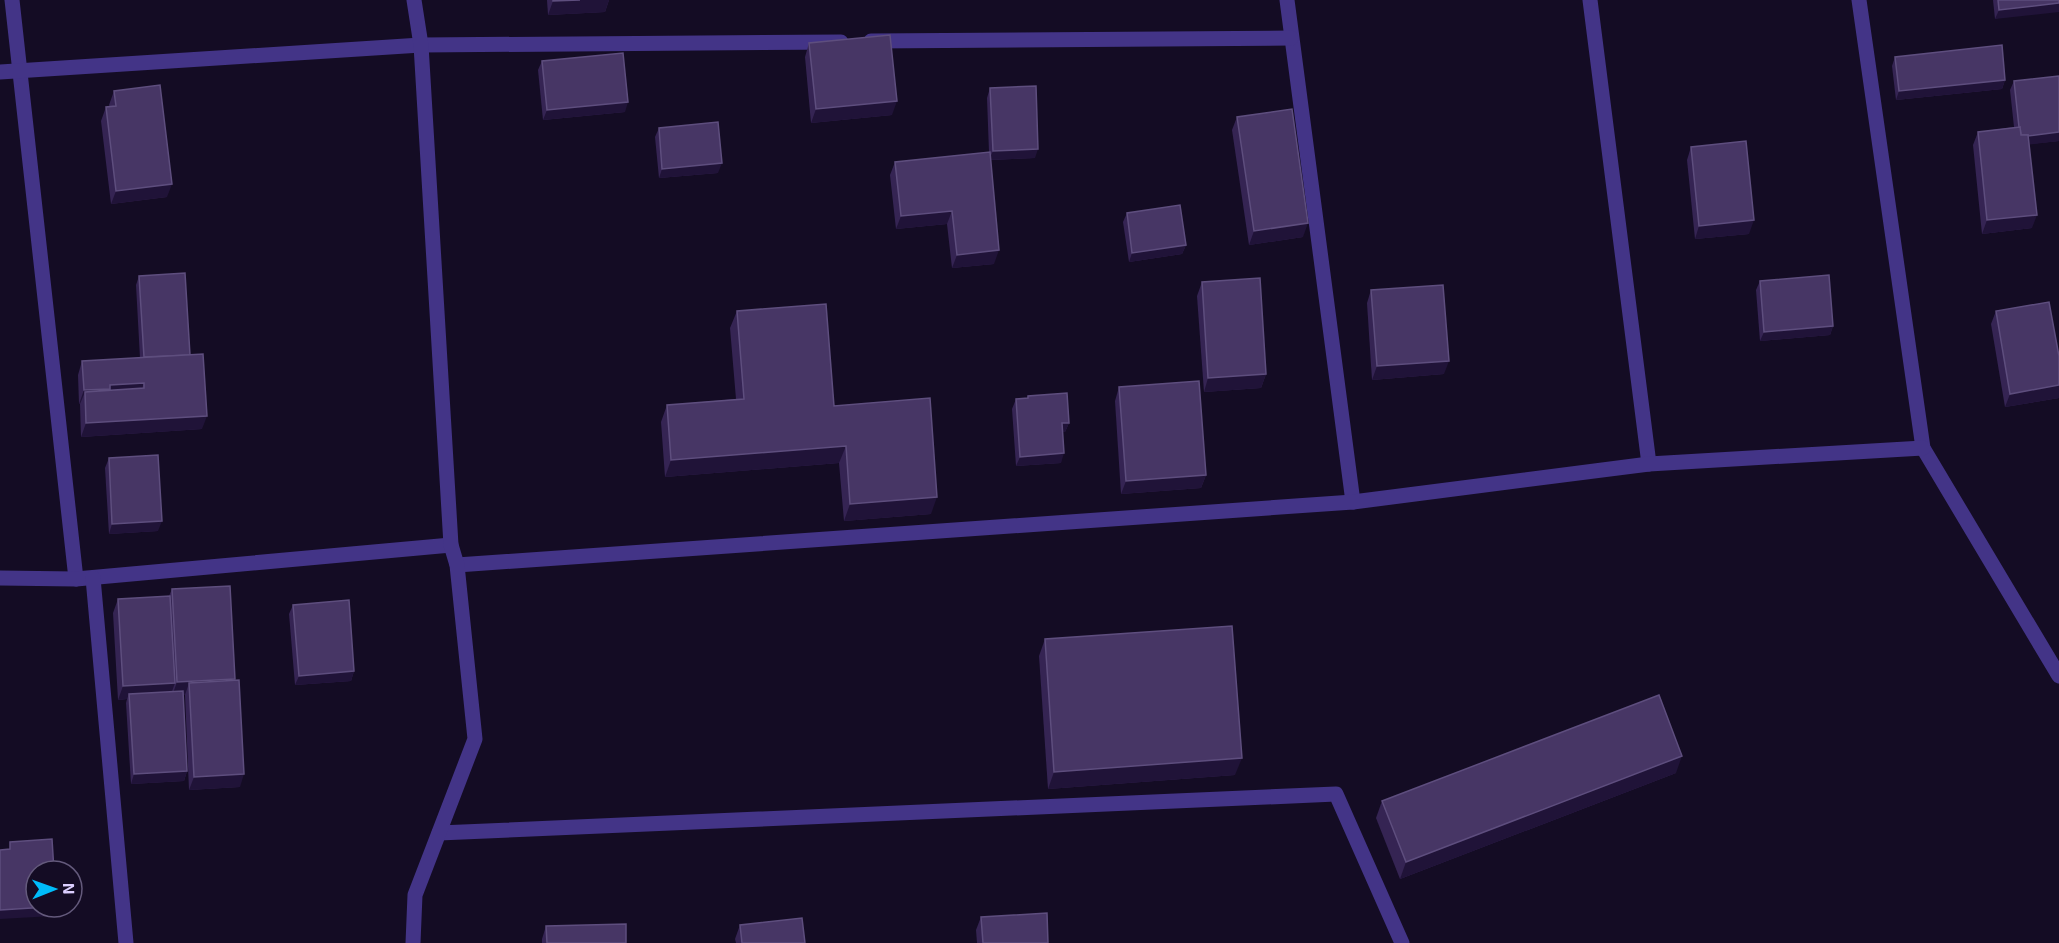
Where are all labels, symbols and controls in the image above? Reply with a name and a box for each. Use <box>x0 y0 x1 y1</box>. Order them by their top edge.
north arrow <box>24 859 84 919</box>
text: N <box>60 883 79 895</box>

